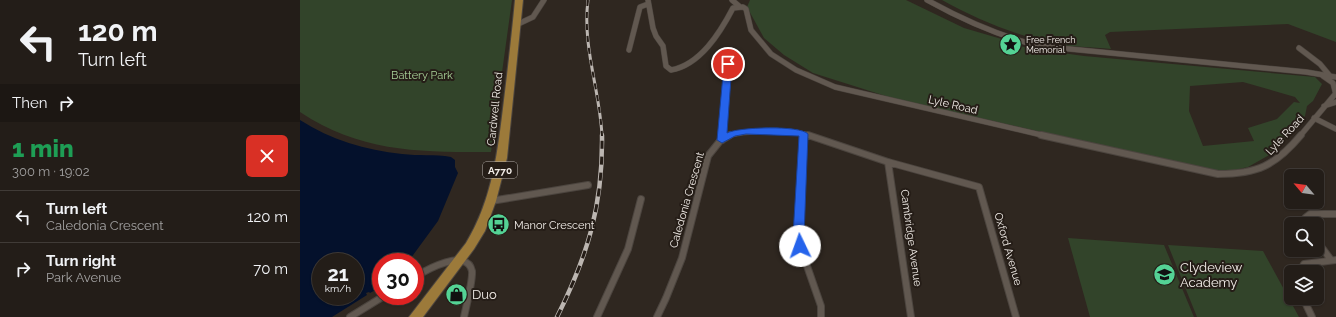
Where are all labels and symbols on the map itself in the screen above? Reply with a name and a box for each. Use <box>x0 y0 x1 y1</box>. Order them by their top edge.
place icon: Free French Memorial <box>997 32 1023 58</box>
place label: Free French Memorial <box>1026 35 1076 55</box>
pin <box>711 47 745 81</box>
park label: Battery Park <box>391 69 453 82</box>
street label: Cardwell Road <box>485 71 505 147</box>
street label: Lyle Road <box>927 93 979 117</box>
street label: Lyle Road <box>1263 112 1307 158</box>
street label: Caledonia Crescent <box>667 150 707 250</box>
road number: A770 <box>483 162 517 178</box>
north arrow <box>1284 169 1324 209</box>
street label: Cambridge Avenue <box>898 189 924 288</box>
street label: Oxford Avenue <box>991 211 1025 288</box>
bus stop icon: Manor Crescent <box>485 212 511 238</box>
place label: Manor Crescent <box>514 219 595 232</box>
position arrow <box>779 225 821 267</box>
speed limit sign: 30 <box>372 253 424 305</box>
place label: Clydeview Academy <box>1180 260 1243 290</box>
school or university icon: Clydeview Academy <box>1151 261 1177 287</box>
shop icon: Duo <box>444 281 470 307</box>
place label: Duo <box>472 287 497 302</box>

